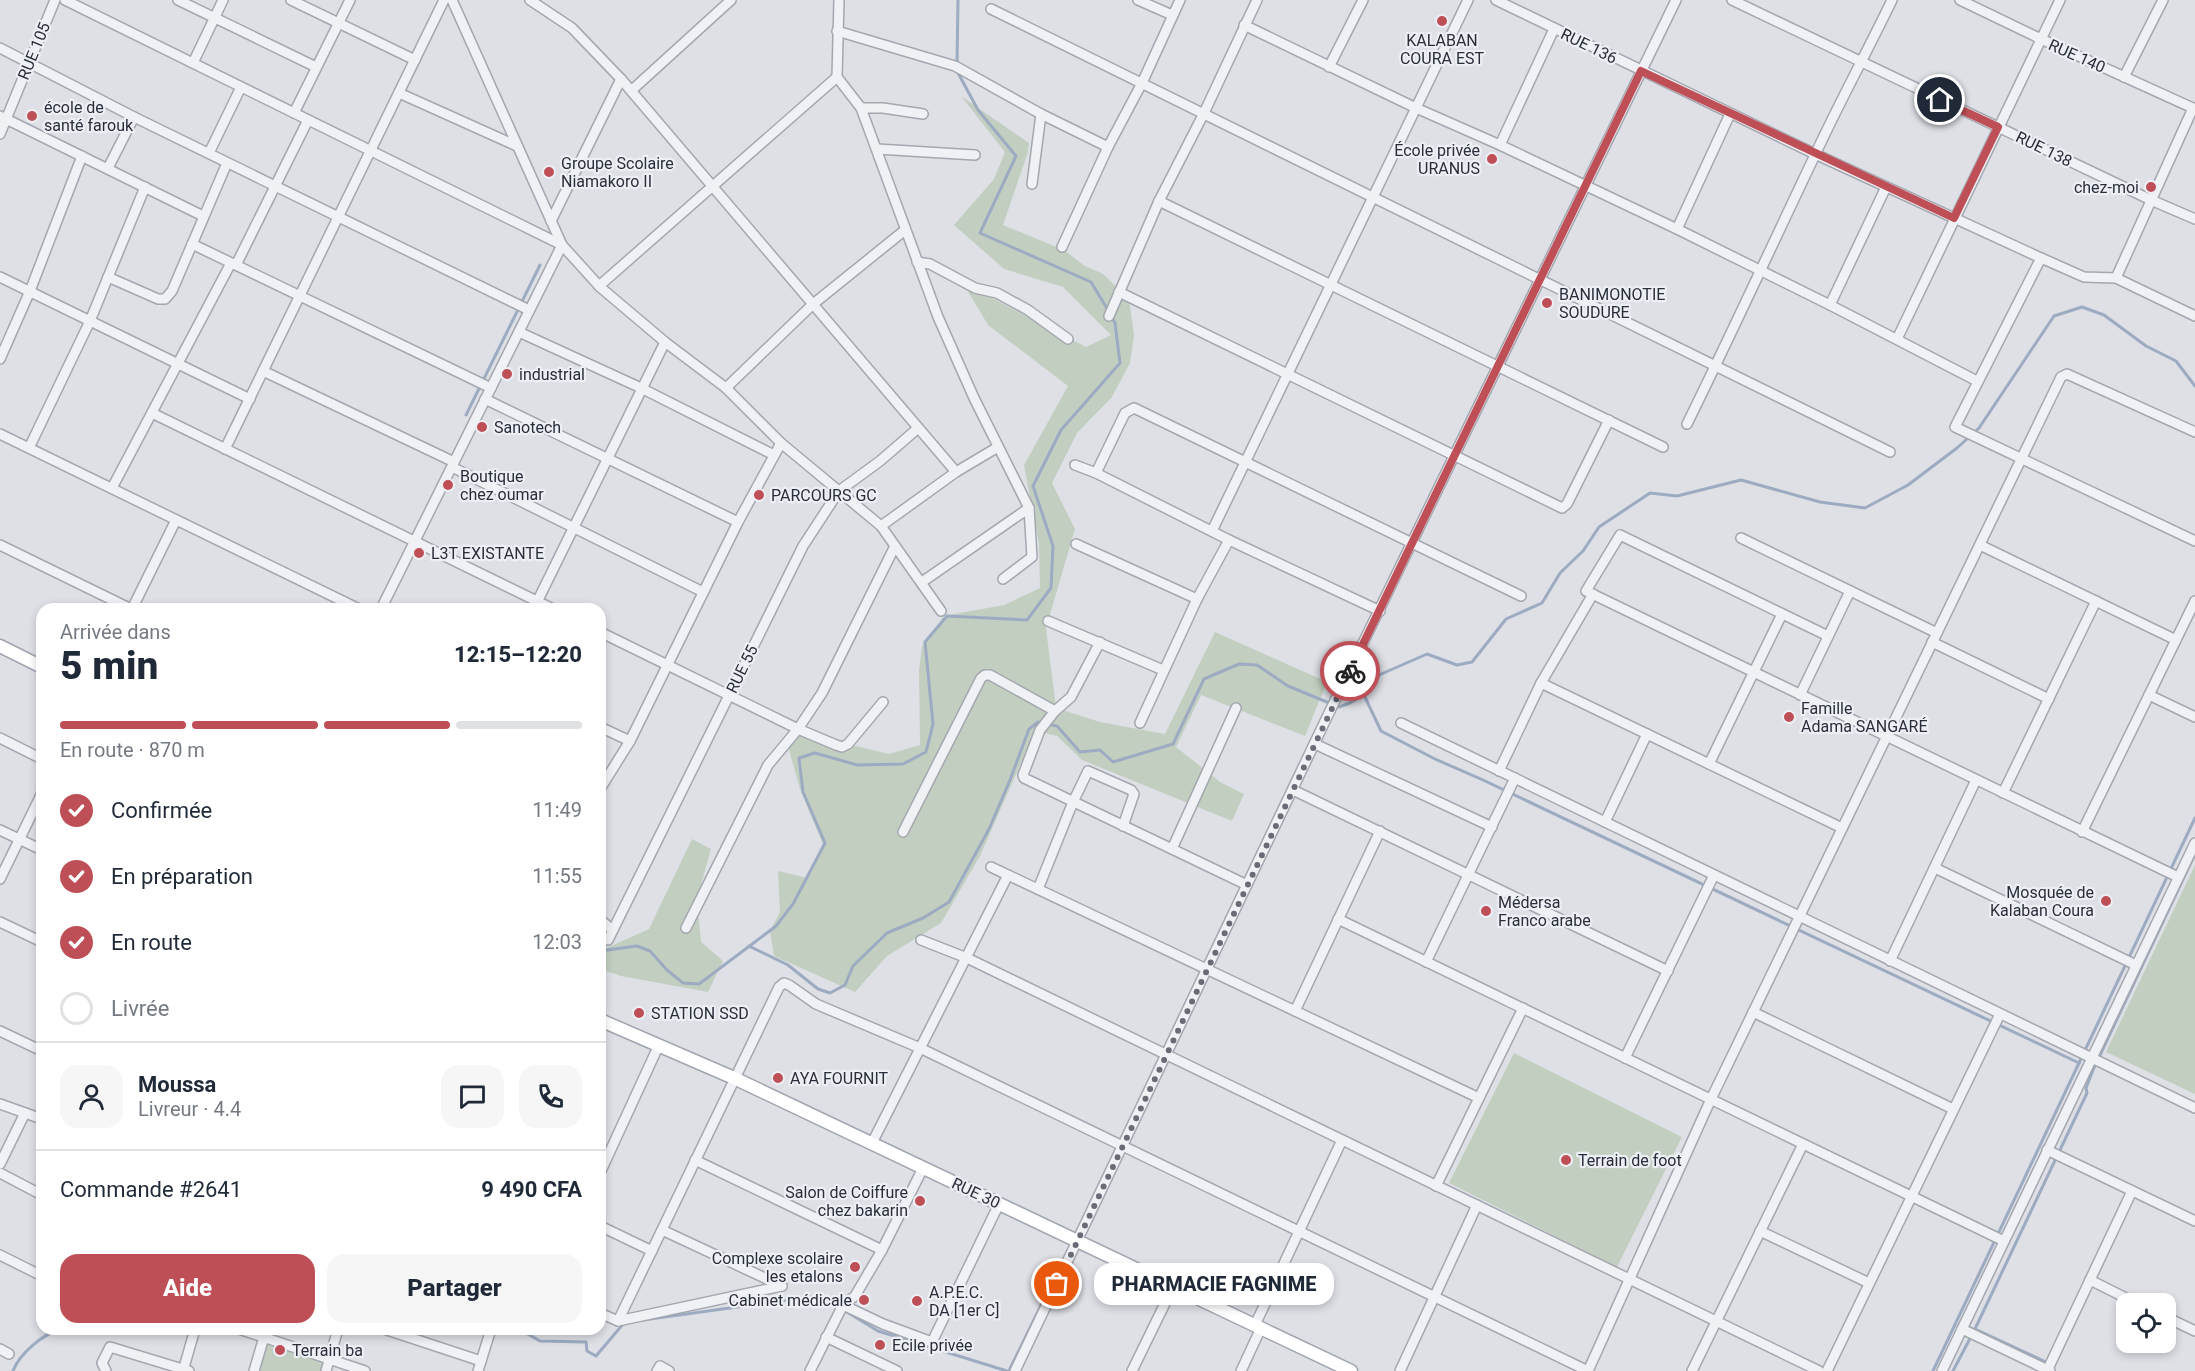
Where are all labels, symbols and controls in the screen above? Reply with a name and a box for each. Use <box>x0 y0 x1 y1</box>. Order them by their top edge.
marker: KALABAN COURA EST <box>1435 14 1449 28</box>
street label: RUE 105 <box>14 19 54 83</box>
street label: RUE 136 <box>1558 24 1620 68</box>
place label: KALABAN COURA EST <box>1400 31 1485 68</box>
street label: RUE 140 <box>2046 35 2108 77</box>
pin <box>1914 74 1965 125</box>
icon: home <box>1923 83 1956 116</box>
place label: école de santé farouk <box>44 98 134 135</box>
marker: école de santé farouk <box>25 109 39 123</box>
street label: RUE 138 <box>2013 127 2075 171</box>
place label: École privée URANUS <box>1394 141 1480 178</box>
marker: École privée URANUS <box>1485 152 1499 166</box>
place label: Groupe Scolaire Niamakoro II <box>561 154 674 191</box>
marker: Groupe Scolaire Niamakoro II <box>542 165 556 179</box>
place label: chez-moi <box>2074 178 2139 197</box>
marker: chez-moi <box>2144 180 2158 194</box>
place label: BANIMONOTIE SOUDURE <box>1559 285 1665 322</box>
marker: BANIMONOTIE SOUDURE <box>1540 296 1554 310</box>
place label: industrial <box>519 365 585 384</box>
marker: industrial <box>500 367 514 381</box>
place label: Sanotech <box>494 418 561 437</box>
marker: Sanotech <box>475 420 489 434</box>
place label: Boutique chez oumar <box>460 467 544 504</box>
marker: Boutique chez oumar <box>441 478 455 492</box>
place label: PARCOURS GC <box>771 486 877 505</box>
marker: PARCOURS GC <box>752 488 766 502</box>
place label: L3T EXISTANTE <box>431 544 544 563</box>
marker: L3T EXISTANTE <box>412 546 426 560</box>
text: Arrivée dans <box>60 620 171 644</box>
courier <box>1320 641 1380 701</box>
text: 12:15–12:20 <box>454 642 582 667</box>
street label: RUE 55 <box>722 642 762 696</box>
text: 5 min <box>60 643 158 689</box>
icon: bike <box>1334 655 1367 688</box>
place label: Famille Adama SANGARÉ <box>1801 699 1928 736</box>
marker: Famille Adama SANGARÉ <box>1782 710 1796 724</box>
text: En route · 870 m <box>60 738 205 762</box>
icon: check <box>60 794 93 827</box>
text: Confirmée <box>111 798 212 823</box>
text: 11:49 <box>532 798 582 822</box>
icon: check <box>60 860 93 893</box>
text: En préparation <box>111 864 253 889</box>
text: 11:55 <box>532 864 582 888</box>
place label: Mosquée de Kalaban Coura <box>1990 883 2094 920</box>
place label: Médersa Franco arabe <box>1498 893 1591 930</box>
marker: Mosquée de Kalaban Coura <box>2099 894 2113 908</box>
marker: Médersa Franco arabe <box>1479 904 1493 918</box>
icon: check <box>60 926 93 959</box>
text: En route <box>111 930 192 955</box>
text: 12:03 <box>532 930 582 954</box>
text: Livrée <box>111 996 169 1021</box>
place label: STATION SSD <box>651 1004 749 1023</box>
marker: STATION SSD <box>632 1006 646 1020</box>
button: person <box>60 1065 123 1128</box>
button: chat <box>441 1065 504 1128</box>
button: phone <box>519 1065 582 1128</box>
place label: AYA FOURNIT <box>790 1069 889 1088</box>
marker: AYA FOURNIT <box>771 1071 785 1085</box>
text: Moussa <box>138 1072 216 1097</box>
text: Livreur · 4.4 <box>138 1097 241 1121</box>
place label: Terrain de foot <box>1578 1151 1682 1170</box>
marker: Terrain de foot <box>1559 1153 1573 1167</box>
street label: RUE 30 <box>949 1174 1003 1212</box>
text: Commande #2641 <box>60 1177 242 1202</box>
text: 9 490 CFA <box>481 1177 582 1202</box>
place label: Salon de Coiffure chez bakarin <box>785 1183 908 1220</box>
marker: Salon de Coiffure chez bakarin <box>913 1194 927 1208</box>
place label: Complexe scolaire les etalons <box>712 1249 843 1286</box>
button: Aide <box>60 1254 315 1323</box>
button: Partager <box>327 1254 582 1323</box>
pin <box>1031 1258 1082 1309</box>
marker: Complexe scolaire les etalons <box>848 1260 862 1274</box>
callout: PHARMACIE FAGNIME <box>1093 1263 1333 1305</box>
icon: bag <box>1040 1267 1073 1300</box>
text: PHARMACIE FAGNIME <box>1112 1272 1316 1296</box>
place label: A.P.E.C. DA [1er C] <box>929 1283 999 1320</box>
place label: Cabinet médicale <box>729 1291 852 1310</box>
marker: Cabinet médicale <box>857 1293 871 1307</box>
map controls <box>2116 1293 2176 1353</box>
button: locate <box>2116 1293 2176 1353</box>
marker: A.P.E.C. DA [1er C] <box>910 1294 924 1308</box>
place label: Ecile privée <box>892 1336 972 1355</box>
marker: Ecile privée <box>873 1338 887 1352</box>
place label: Terrain ba <box>292 1341 363 1360</box>
marker: Terrain ba <box>273 1343 287 1357</box>

